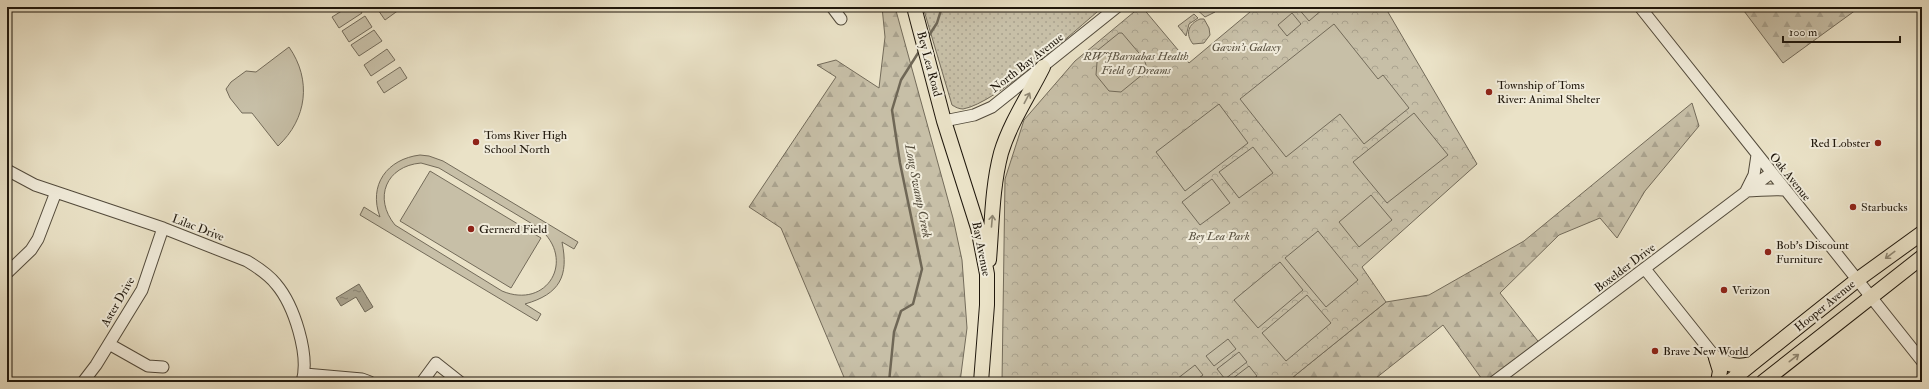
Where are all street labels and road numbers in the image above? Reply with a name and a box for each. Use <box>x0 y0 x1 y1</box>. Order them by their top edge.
street label: Bey Lea Road <box>913 30 945 98</box>
street label: North Bay Avenue <box>987 30 1067 96</box>
street label: Oak Avenue <box>1766 150 1814 204</box>
street label: Lilac Drive <box>170 211 226 245</box>
street label: Bay Avenue <box>968 220 994 278</box>
street label: Boxelder Drive <box>1592 240 1658 296</box>
street label: Aster Drive <box>97 274 138 330</box>
street label: Hooper Avenue <box>1792 277 1858 335</box>

